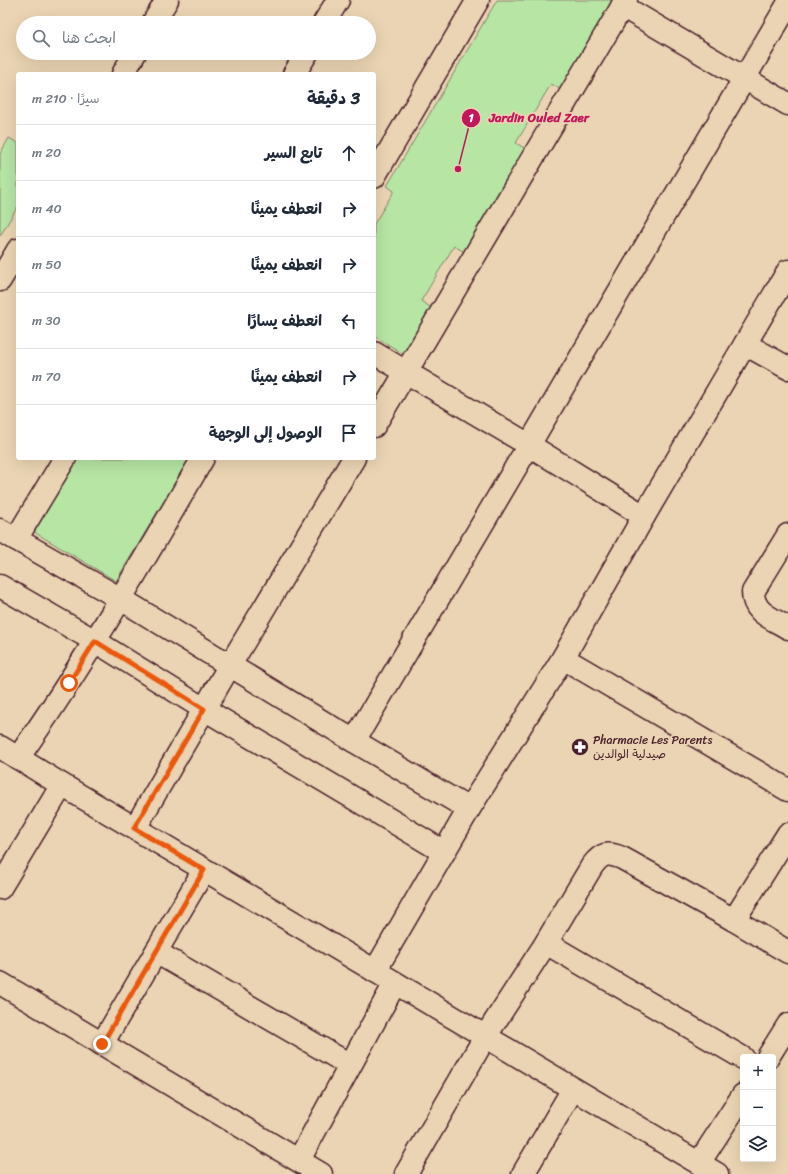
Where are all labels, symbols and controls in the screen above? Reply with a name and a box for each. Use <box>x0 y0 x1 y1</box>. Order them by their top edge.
search box <box>16 16 376 60</box>
text: ابحث هنا <box>62 25 116 51</box>
icon: search <box>30 27 52 49</box>
text: 3 دقيقة <box>307 83 360 113</box>
text: سيرًا · 210 m <box>32 87 100 110</box>
callout: Jardin Ouled Zaer <box>461 105 597 130</box>
text: Jardin Ouled Zaer <box>488 106 591 129</box>
text: 1 <box>468 107 474 129</box>
text: تابع السير <box>265 140 322 166</box>
text: 20 m <box>32 141 61 164</box>
icon: ahead <box>338 142 360 164</box>
text: انعطف يمينًا <box>251 196 322 222</box>
text: 40 m <box>32 197 62 220</box>
icon: right <box>338 198 360 220</box>
text: انعطف يمينًا <box>251 252 322 278</box>
text: 50 m <box>32 253 62 276</box>
icon: right <box>338 254 360 276</box>
text: انعطف يسارًا <box>247 308 322 334</box>
text: 30 m <box>32 309 61 332</box>
icon: left <box>338 310 360 332</box>
text: انعطف يمينًا <box>251 364 322 390</box>
text: 70 m <box>32 365 61 388</box>
icon: right <box>338 366 360 388</box>
text: الوصول إلى الوجهة <box>209 420 322 446</box>
icon: arrive <box>338 422 360 444</box>
route start <box>60 674 78 692</box>
place label: Pharmacie Les Parents صيدلية الوالدين <box>593 729 713 765</box>
pharmacy icon: Pharmacie Les Parents صيدلية الوالدين <box>570 737 590 757</box>
route end <box>93 1035 111 1053</box>
map controls <box>740 1054 776 1162</box>
button: + <box>740 1054 776 1090</box>
button: − <box>740 1090 776 1126</box>
button: layers <box>740 1126 776 1162</box>

